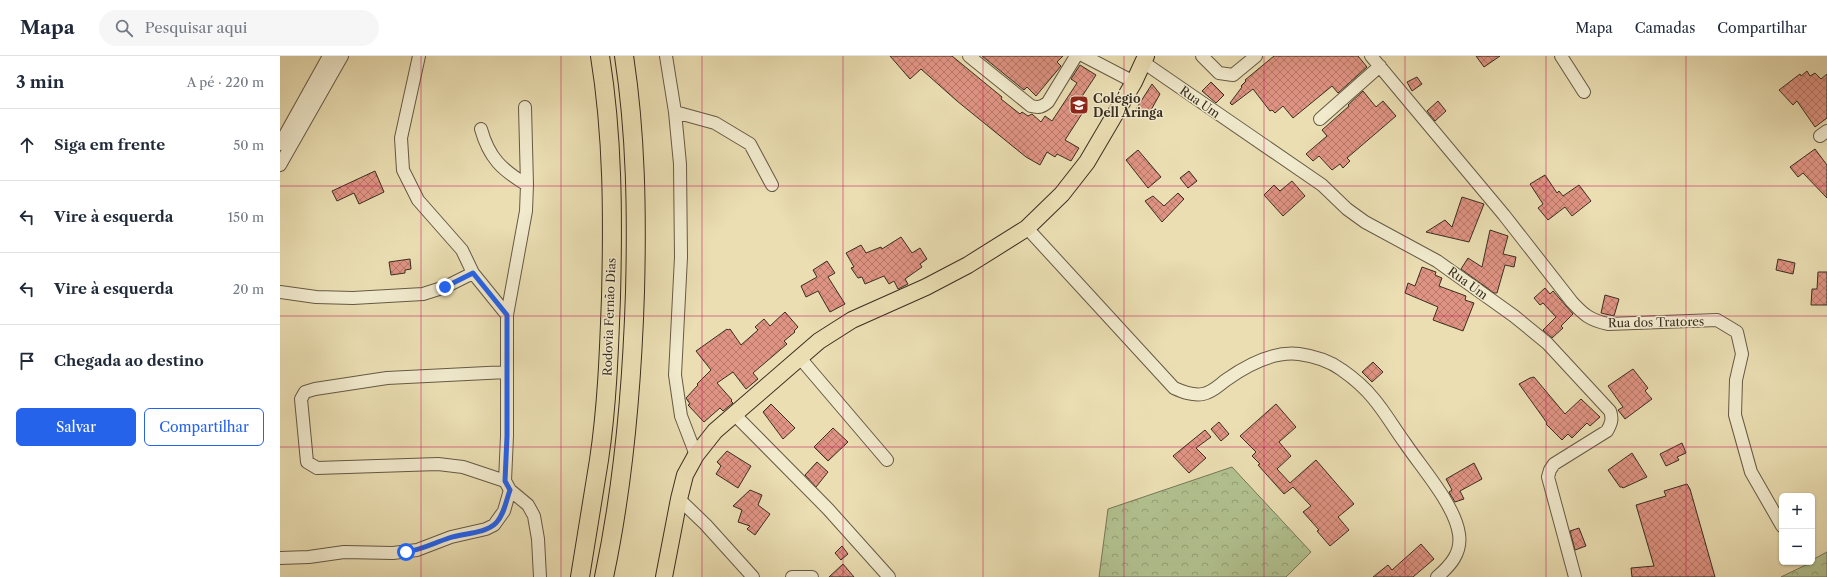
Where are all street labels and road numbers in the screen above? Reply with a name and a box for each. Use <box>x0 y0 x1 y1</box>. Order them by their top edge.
street label: Rua Um <box>1177 83 1223 121</box>
street label: Rodovia Fernão Dias <box>599 258 619 376</box>
street label: Rua Um <box>1445 264 1491 302</box>
street label: Rua dos Tratores <box>1608 314 1704 330</box>

